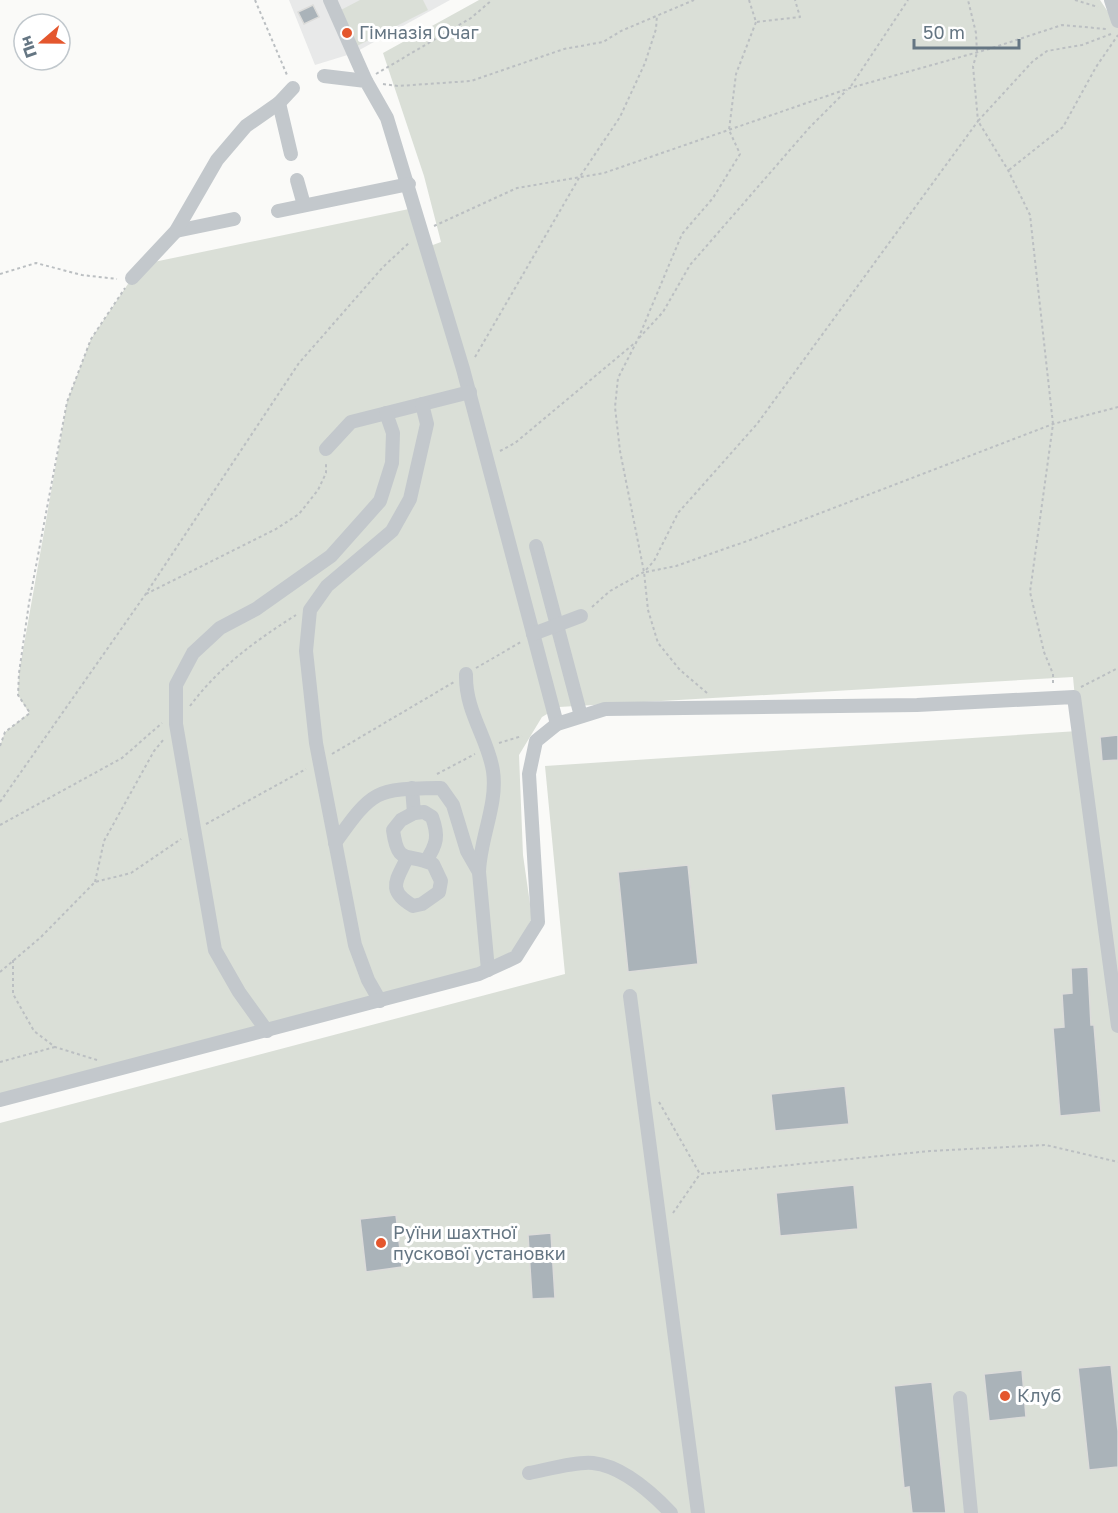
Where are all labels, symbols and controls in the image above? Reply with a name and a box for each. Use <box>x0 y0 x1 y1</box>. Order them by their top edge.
north arrow <box>12 12 72 72</box>
scale bar <box>914 12 1019 50</box>
place label: Гімназія Очаг <box>359 21 479 43</box>
text: 50 m <box>923 21 965 43</box>
marker: Гімназія Очаг <box>340 26 354 40</box>
text: Пн <box>15 33 41 61</box>
place label: Руїни шахтної пускової установки <box>393 1221 566 1264</box>
marker: Руїни шахтної пускової установки <box>374 1236 388 1250</box>
place label: Клуб <box>1017 1384 1061 1406</box>
marker: Клуб <box>998 1389 1012 1403</box>

